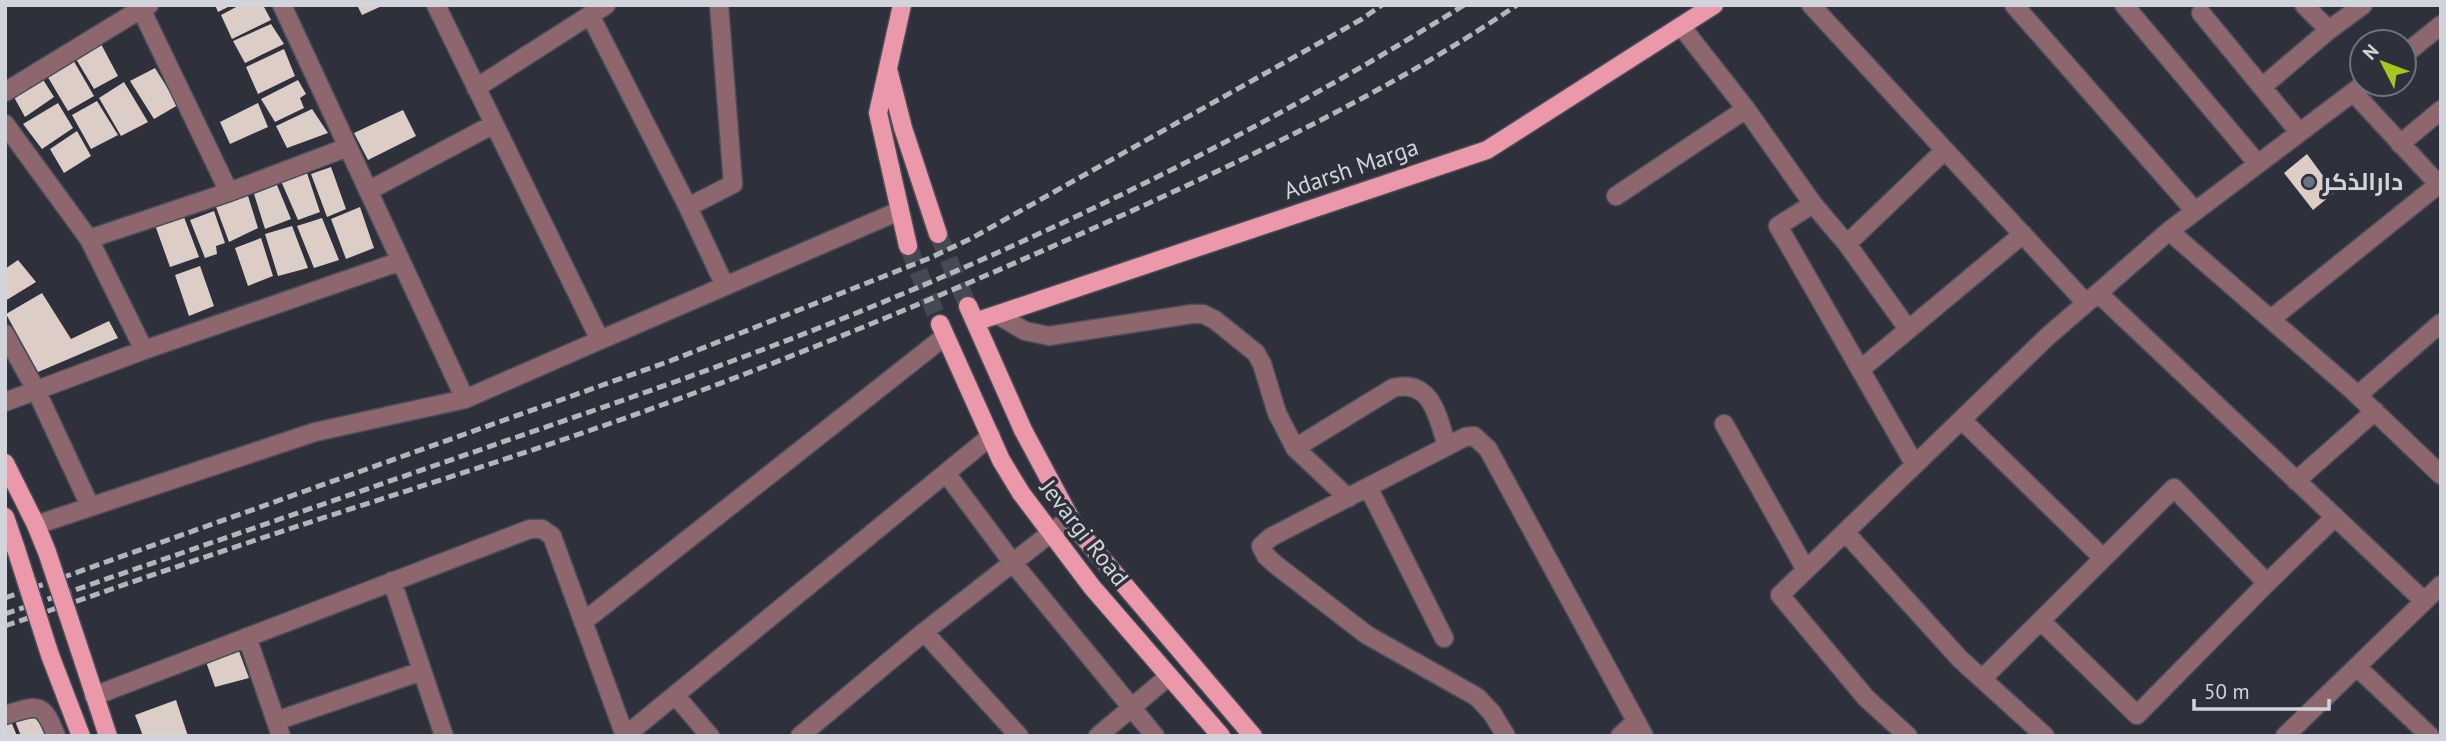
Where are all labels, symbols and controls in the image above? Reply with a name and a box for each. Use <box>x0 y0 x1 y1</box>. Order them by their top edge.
north arrow <box>2348 28 2418 98</box>
text: N <box>2357 39 2383 64</box>
street label: Adarsh Marga <box>1279 131 1422 206</box>
place label: دارالذکر <box>2322 166 2403 197</box>
marker: دارالذکر <box>2301 174 2317 190</box>
street label: Jevargi Road <box>1033 472 1136 592</box>
scale bar <box>2194 668 2329 712</box>
text: 50 m <box>2204 678 2250 705</box>

